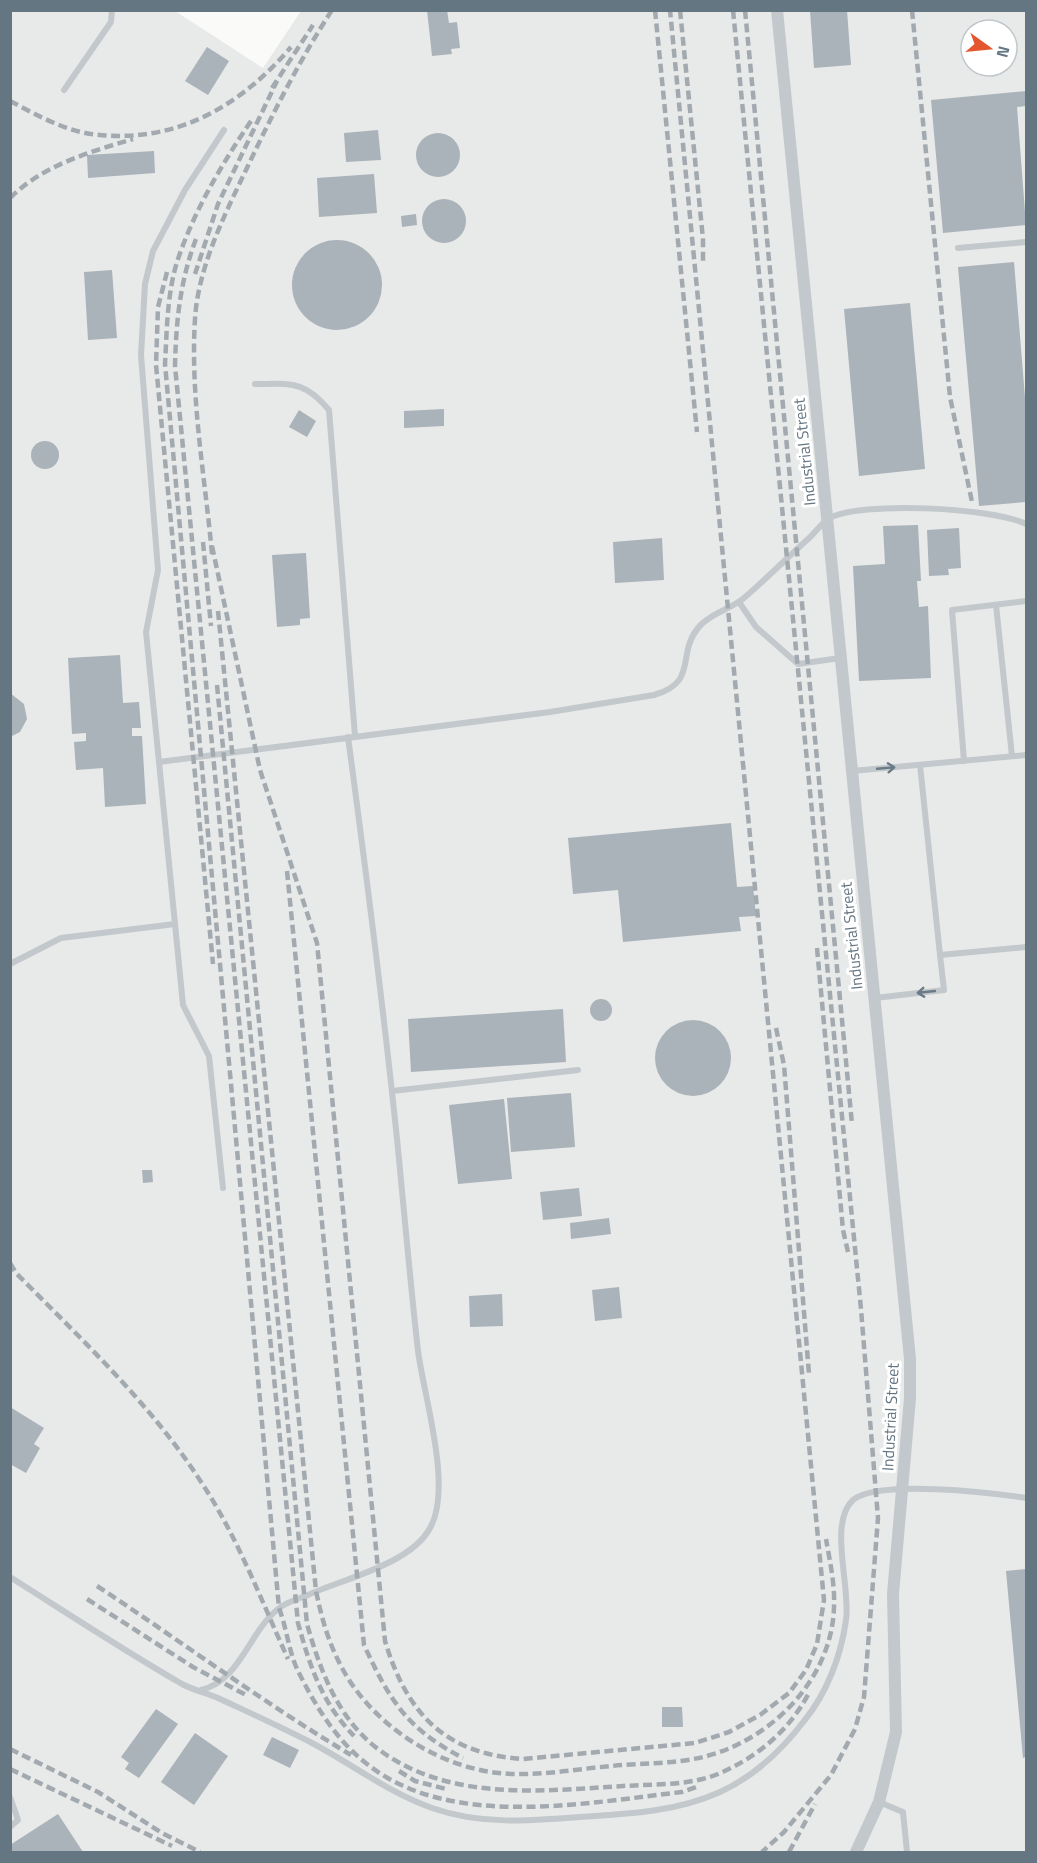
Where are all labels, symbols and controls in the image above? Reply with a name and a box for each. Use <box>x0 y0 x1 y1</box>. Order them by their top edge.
north arrow <box>959 18 1019 78</box>
text: N <box>990 43 1017 60</box>
street label: Industrial Street <box>786 397 822 507</box>
one-way arrow <box>875 762 895 773</box>
street label: Industrial Street <box>833 881 869 991</box>
one-way arrow <box>917 986 936 997</box>
street label: Industrial Street <box>875 1362 905 1472</box>

